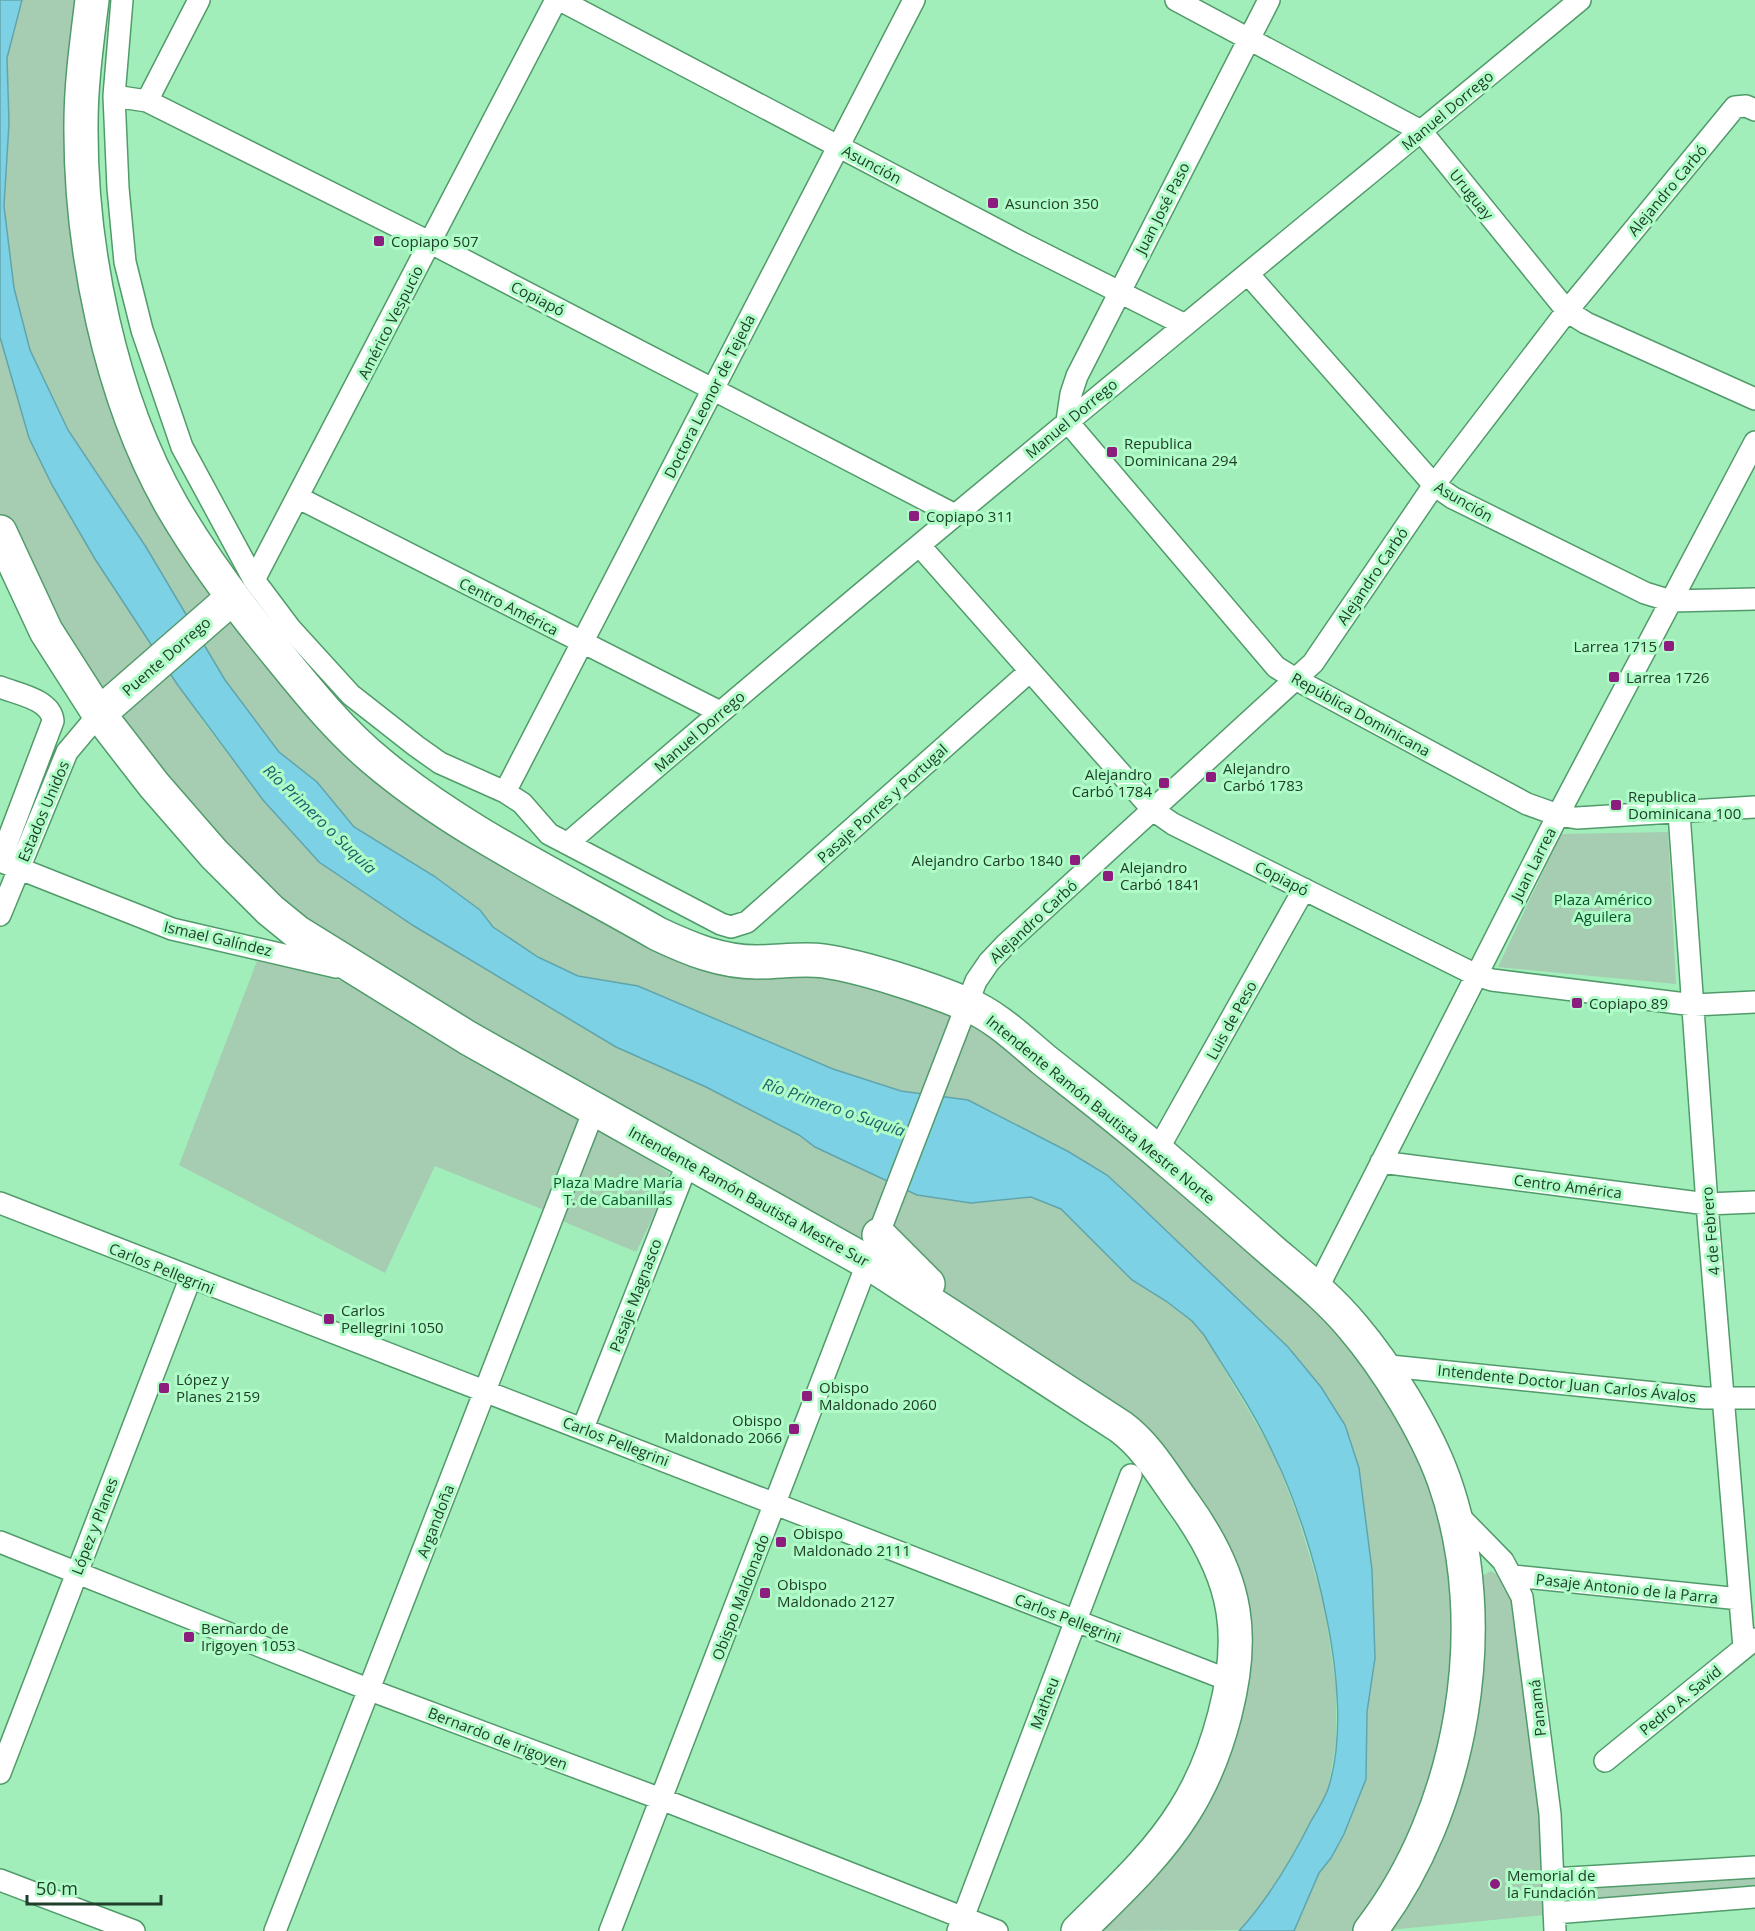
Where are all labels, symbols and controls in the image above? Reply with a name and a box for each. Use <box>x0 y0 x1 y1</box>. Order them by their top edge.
street label: Manuel Dorrego <box>1397 66 1497 154</box>
street label: Asunción <box>839 140 905 188</box>
street label: Alejandro Carbó <box>1623 140 1711 240</box>
street label: Juan José Paso <box>1129 159 1194 259</box>
street label: Uruguay <box>1446 165 1499 224</box>
place label: Asuncion 350 <box>1005 193 1099 213</box>
marker: Asuncion 350 <box>986 196 1000 210</box>
place label: Copiapo 507 <box>391 231 479 251</box>
marker: Copiapo 507 <box>372 234 386 248</box>
street label: Américo Vespucio <box>353 262 427 382</box>
street label: Copiapó <box>508 276 568 320</box>
street label: Doctora Leonor de Tejeda <box>659 311 759 481</box>
street label: Manuel Dorrego <box>1021 374 1121 462</box>
place label: Republica Dominicana 294 <box>1124 433 1238 470</box>
marker: Republica Dominicana 294 <box>1105 445 1119 459</box>
street label: Asunción <box>1431 476 1497 526</box>
place label: Copiapo 311 <box>926 506 1014 526</box>
marker: Copiapo 311 <box>907 509 921 523</box>
street label: Alejandro Carbó <box>1332 523 1412 629</box>
street label: Centro América <box>456 572 562 640</box>
street label: Puente Dorrego <box>117 612 215 700</box>
place label: Larrea 1715 <box>1574 636 1657 656</box>
marker: Larrea 1715 <box>1662 639 1676 653</box>
street label: República Dominicana <box>1288 667 1434 761</box>
place label: Larrea 1726 <box>1626 667 1709 687</box>
marker: Larrea 1726 <box>1607 670 1621 684</box>
street label: Manuel Dorrego <box>649 686 749 776</box>
street label: Pasaje Porres y Portugal <box>812 739 952 867</box>
street label: Estados Unidos <box>13 758 73 864</box>
place label: Alejandro Carbó 1783 <box>1223 758 1303 795</box>
water label: Río Primero o Suquía <box>259 759 381 879</box>
place label: Alejandro Carbó 1784 <box>1072 764 1152 801</box>
marker: Alejandro Carbó 1783 <box>1204 770 1218 784</box>
marker: Alejandro Carbó 1784 <box>1157 776 1171 790</box>
place label: Republica Dominicana 100 <box>1628 786 1741 823</box>
marker: Republica Dominicana 100 <box>1609 798 1623 812</box>
street label: Juan Larrea <box>1505 824 1560 906</box>
place label: Alejandro Carbo 1840 <box>911 850 1063 870</box>
marker: Alejandro Carbo 1840 <box>1068 853 1082 867</box>
street label: Copiapó <box>1252 856 1312 900</box>
place label: Alejandro Carbó 1841 <box>1120 857 1200 894</box>
marker: Alejandro Carbó 1841 <box>1101 869 1115 883</box>
street label: Alejandro Carbó <box>985 875 1081 967</box>
park label: Plaza Américo Aguilera <box>1554 889 1652 926</box>
street label: Ismael Galíndez <box>162 916 274 960</box>
street label: Luis de Peso <box>1201 977 1261 1063</box>
place label: Copiapo 89 <box>1589 993 1668 1013</box>
marker: Copiapo 89 <box>1570 996 1584 1010</box>
street label: Intendente Ramón Bautista Mestre Norte <box>983 1010 1219 1208</box>
water label: Río Primero o Suquía <box>760 1072 908 1142</box>
street label: Intendente Ramón Bautista Mestre Sur <box>625 1121 873 1271</box>
street label: Centro América <box>1513 1169 1623 1203</box>
park label: Plaza Madre María T. de Cabanillas <box>553 1172 683 1209</box>
street label: 4 de Febrero <box>1696 1186 1724 1276</box>
street label: Pasaje Magnasco <box>604 1235 666 1355</box>
street label: Carlos Pellegrini <box>106 1238 218 1298</box>
place label: Carlos Pellegrini 1050 <box>341 1300 444 1337</box>
marker: Carlos Pellegrini 1050 <box>322 1312 336 1326</box>
street label: Intendente Doctor Juan Carlos Ávalos <box>1437 1359 1697 1407</box>
place label: López y Planes 2159 <box>176 1369 260 1406</box>
place label: Obispo Maldonado 2060 <box>819 1377 937 1414</box>
marker: López y Planes 2159 <box>157 1381 171 1395</box>
marker: Obispo Maldonado 2060 <box>800 1389 814 1403</box>
place label: Obispo Maldonado 2066 <box>664 1410 782 1447</box>
street label: Carlos Pellegrini <box>560 1412 672 1470</box>
marker: Obispo Maldonado 2066 <box>787 1422 801 1436</box>
street label: López y Planes <box>66 1474 122 1578</box>
street label: Argandoña <box>412 1481 458 1561</box>
place label: Obispo Maldonado 2111 <box>793 1523 911 1560</box>
street label: Obispo Maldonado <box>707 1531 773 1663</box>
marker: Obispo Maldonado 2111 <box>774 1535 788 1549</box>
street label: Pasaje Antonio de la Parra <box>1535 1568 1719 1608</box>
place label: Obispo Maldonado 2127 <box>777 1574 895 1611</box>
marker: Obispo Maldonado 2127 <box>758 1586 772 1600</box>
street label: Carlos Pellegrini <box>1012 1589 1124 1647</box>
place label: Bernardo de Irigoyen 1053 <box>201 1618 296 1655</box>
marker: Bernardo de Irigoyen 1053 <box>182 1630 196 1644</box>
street label: Pedro A. Savid <box>1635 1661 1725 1739</box>
street label: Matheu <box>1025 1674 1063 1732</box>
street label: Panamá <box>1524 1679 1550 1737</box>
street label: Bernardo de Irigoyen <box>425 1702 571 1774</box>
place label: Memorial de la Fundación <box>1507 1865 1596 1902</box>
scale bar <box>27 1868 160 1906</box>
text: 50 m <box>36 1876 78 1900</box>
marker: Memorial de la Fundación <box>1488 1877 1502 1891</box>

